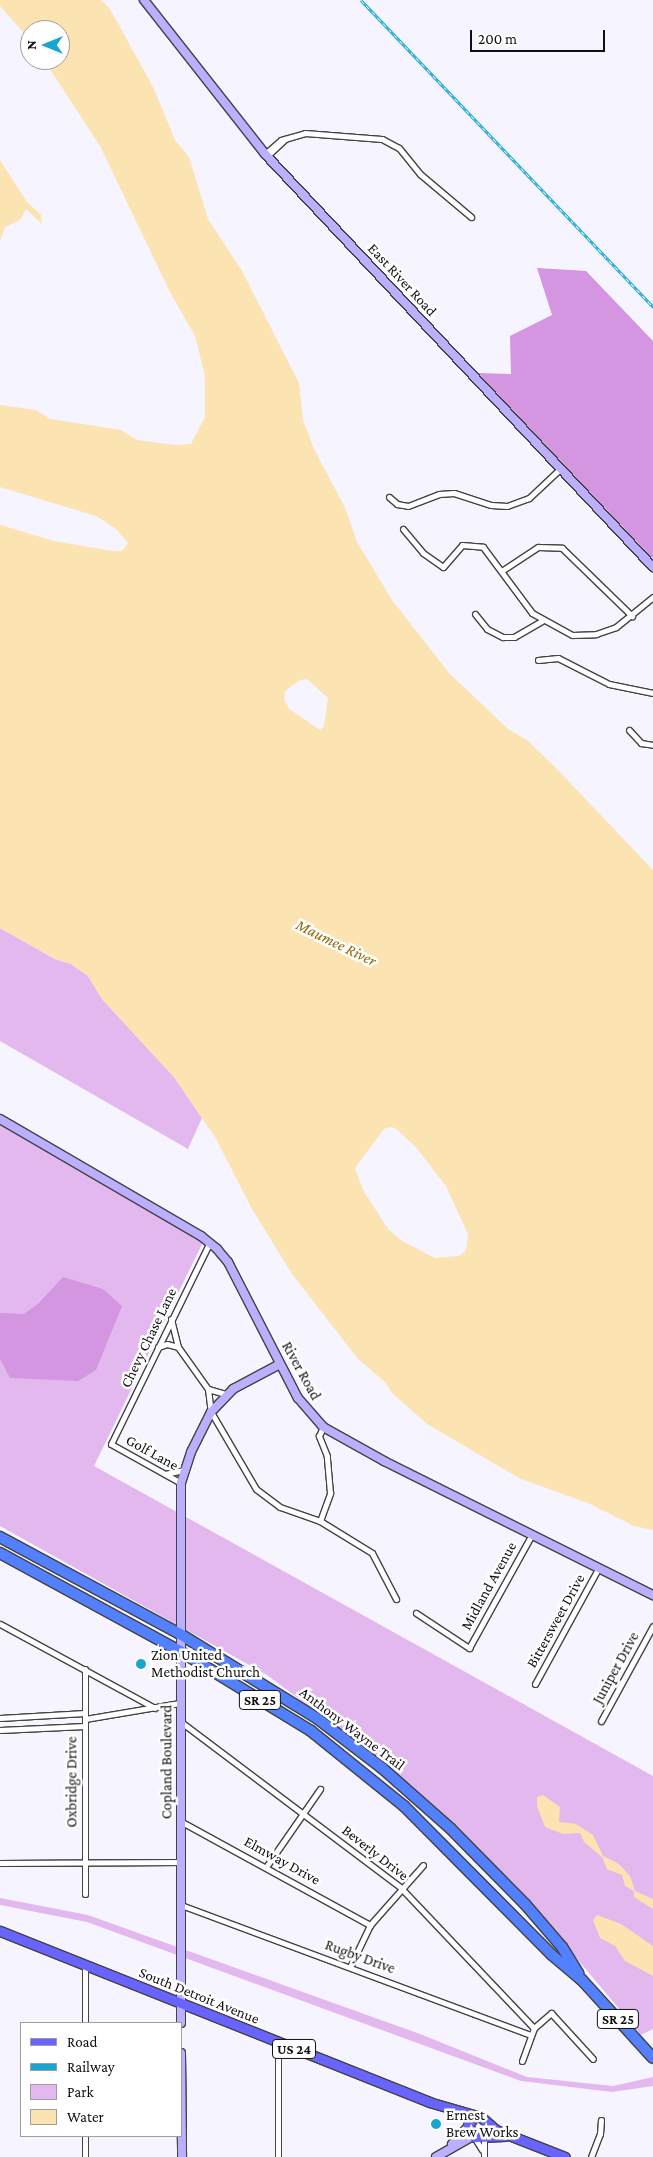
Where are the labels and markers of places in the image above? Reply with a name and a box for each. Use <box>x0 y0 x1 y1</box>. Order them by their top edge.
place label: Zion United Methodist Church <box>151 1646 260 1681</box>
marker: Zion United Methodist Church <box>135 1658 147 1670</box>
place label: Ernest Brew Works <box>446 2106 518 2141</box>
marker: Ernest Brew Works <box>430 2118 442 2130</box>

